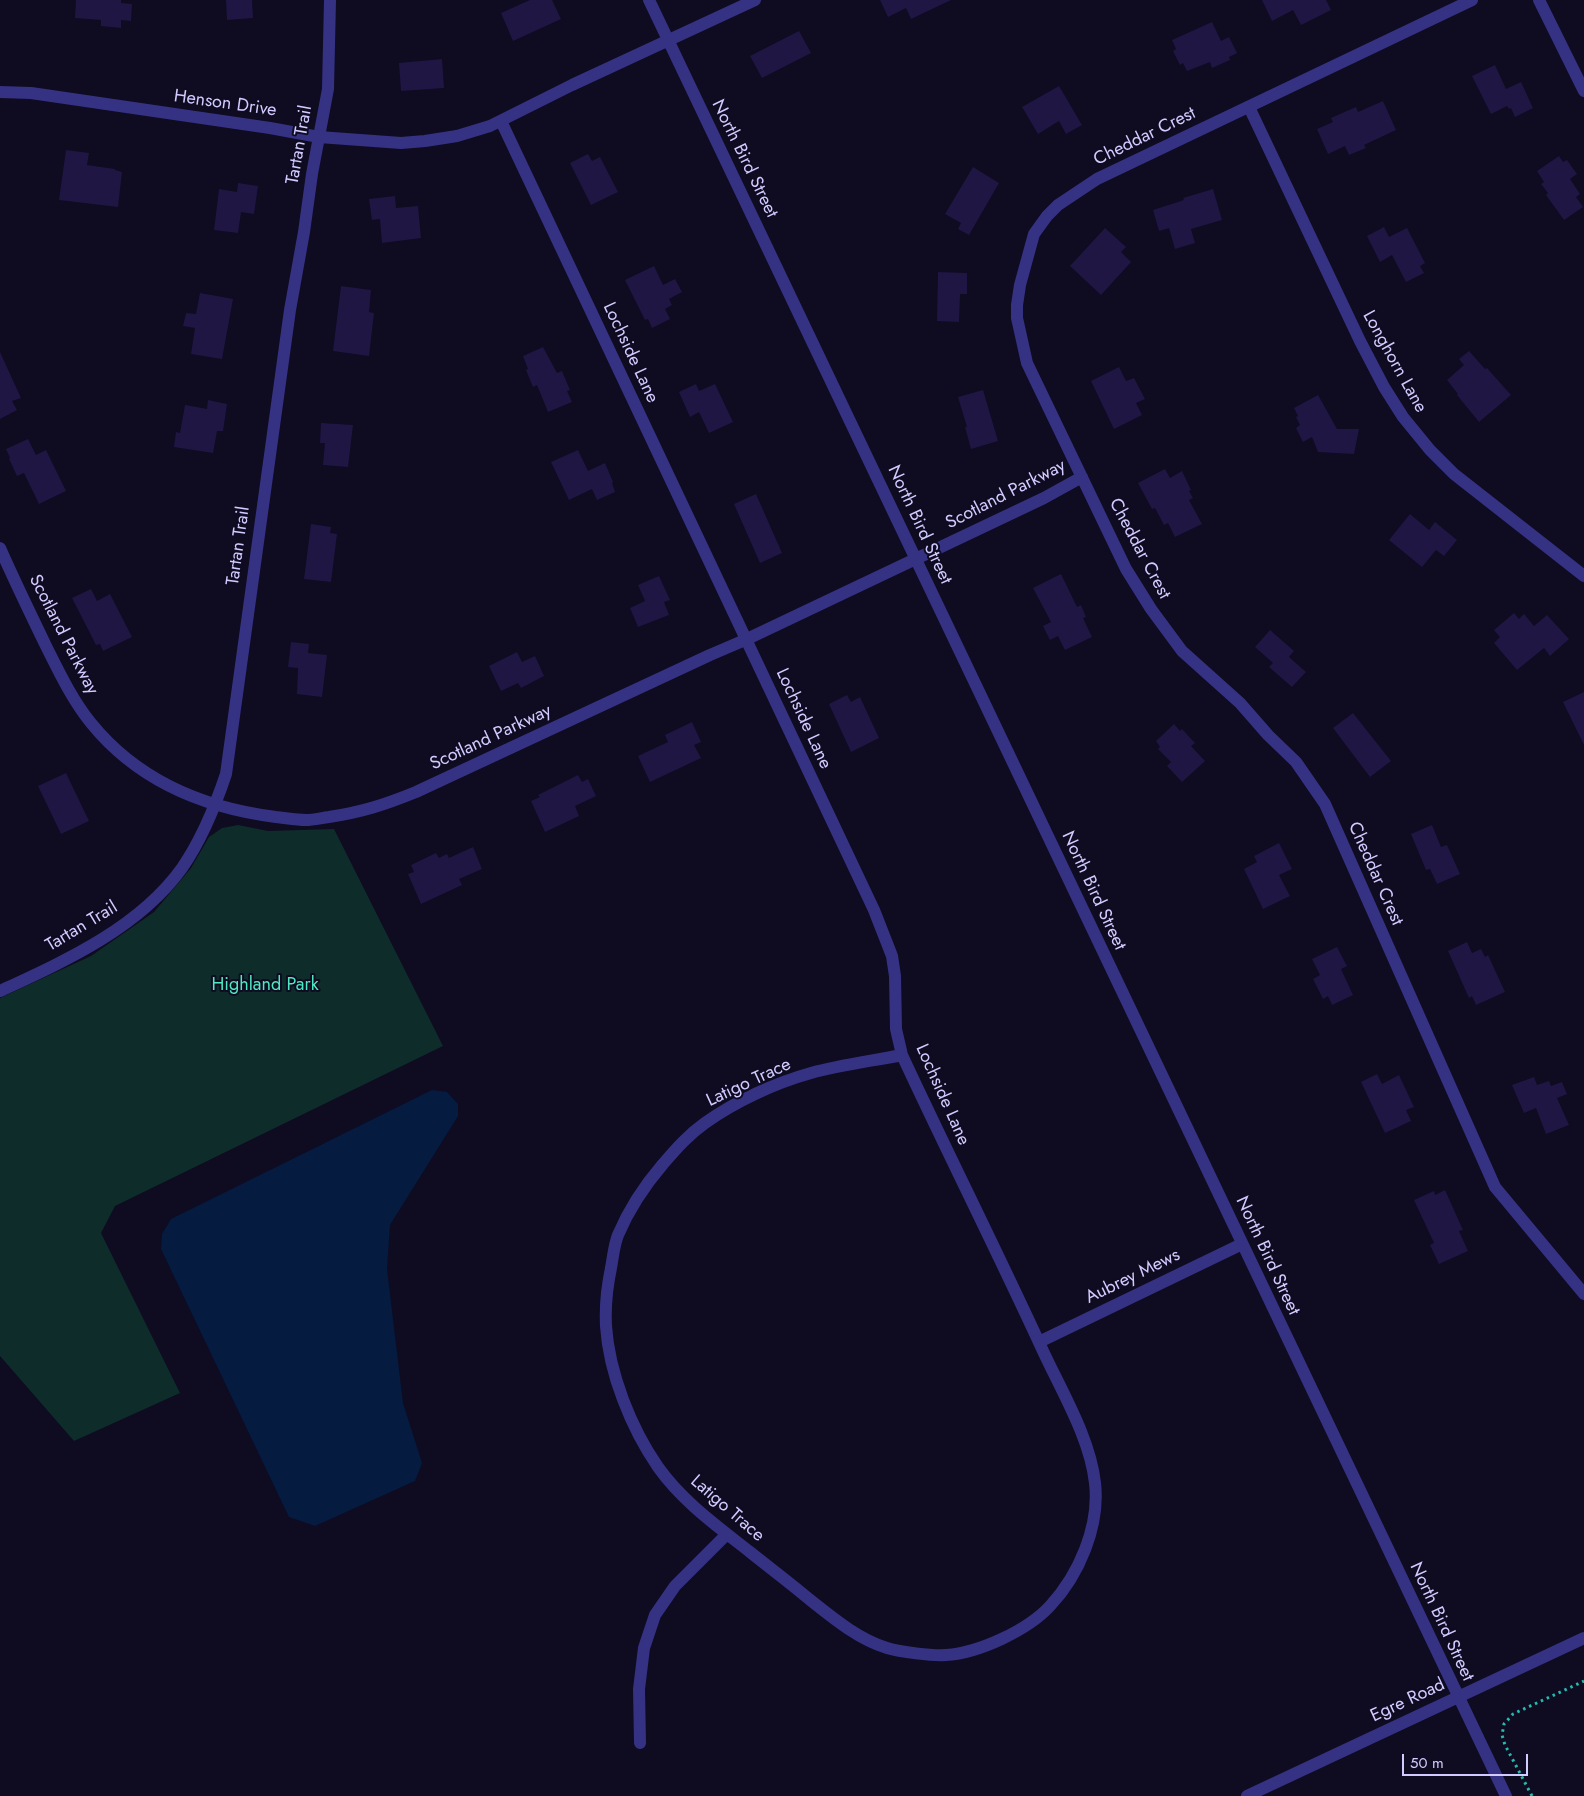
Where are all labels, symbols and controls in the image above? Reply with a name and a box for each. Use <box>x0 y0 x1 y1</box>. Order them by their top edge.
street label: Henson Drive <box>172 86 278 122</box>
street label: North Bird Street <box>706 96 782 222</box>
street label: Cheddar Crest <box>1090 103 1200 171</box>
street label: Tartan Trail <box>282 104 318 186</box>
street label: Lochside Lane <box>597 299 663 407</box>
street label: Longhorn Lane <box>1357 307 1431 417</box>
street label: Scotland Parkway <box>942 456 1070 534</box>
street label: North Bird Street <box>882 462 956 588</box>
street label: Cheddar Crest <box>1103 495 1175 603</box>
street label: Tartan Trail <box>223 505 255 587</box>
street label: Scotland Parkway <box>24 571 102 699</box>
street label: Lochside Lane <box>770 665 836 773</box>
street label: Scotland Parkway <box>427 700 555 776</box>
street label: Cheddar Crest <box>1343 819 1407 929</box>
street label: North Bird Street <box>1056 828 1130 954</box>
street label: Tartan Trail <box>42 897 122 957</box>
park label: Highland Park <box>211 975 319 997</box>
street label: Lochside Lane <box>910 1041 974 1149</box>
street label: Latigo Trace <box>703 1054 795 1112</box>
street label: North Bird Street <box>1230 1193 1304 1319</box>
street label: Aubrey Mews <box>1082 1245 1184 1309</box>
street label: Latigo Trace <box>686 1471 768 1547</box>
street label: North Bird Street <box>1404 1559 1478 1685</box>
street label: Egre Road <box>1367 1674 1449 1728</box>
scale bar <box>1404 1744 1530 1776</box>
text: 50 m <box>1410 1752 1444 1774</box>

